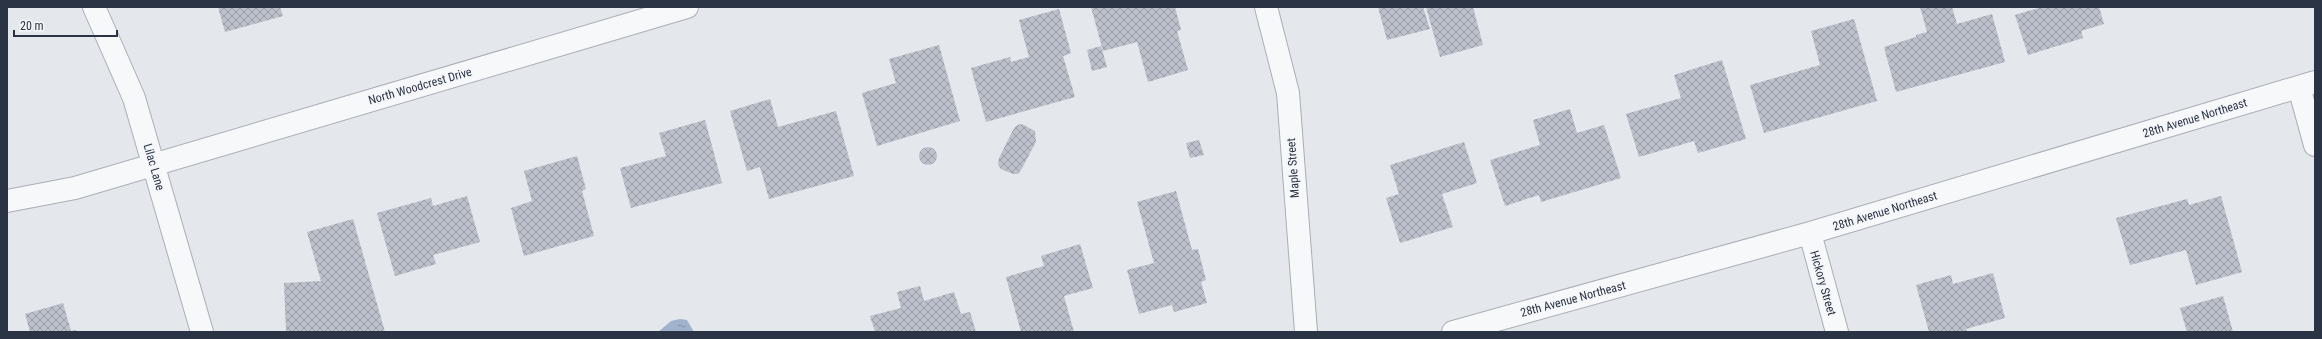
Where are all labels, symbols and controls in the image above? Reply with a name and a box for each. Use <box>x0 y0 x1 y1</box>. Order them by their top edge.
scale bar <box>14 12 117 38</box>
text: 20 m <box>20 19 44 33</box>
street label: North Woodcrest Drive <box>367 64 474 107</box>
street label: 28th Avenue Northeast <box>2141 95 2249 141</box>
street label: Maple Street <box>1284 137 1302 198</box>
street label: Lilac Lane <box>141 142 167 192</box>
street label: 28th Avenue Northeast <box>1831 188 1939 234</box>
street label: Hickory Street <box>1807 249 1839 317</box>
street label: 28th Avenue Northeast <box>1519 278 1628 320</box>

